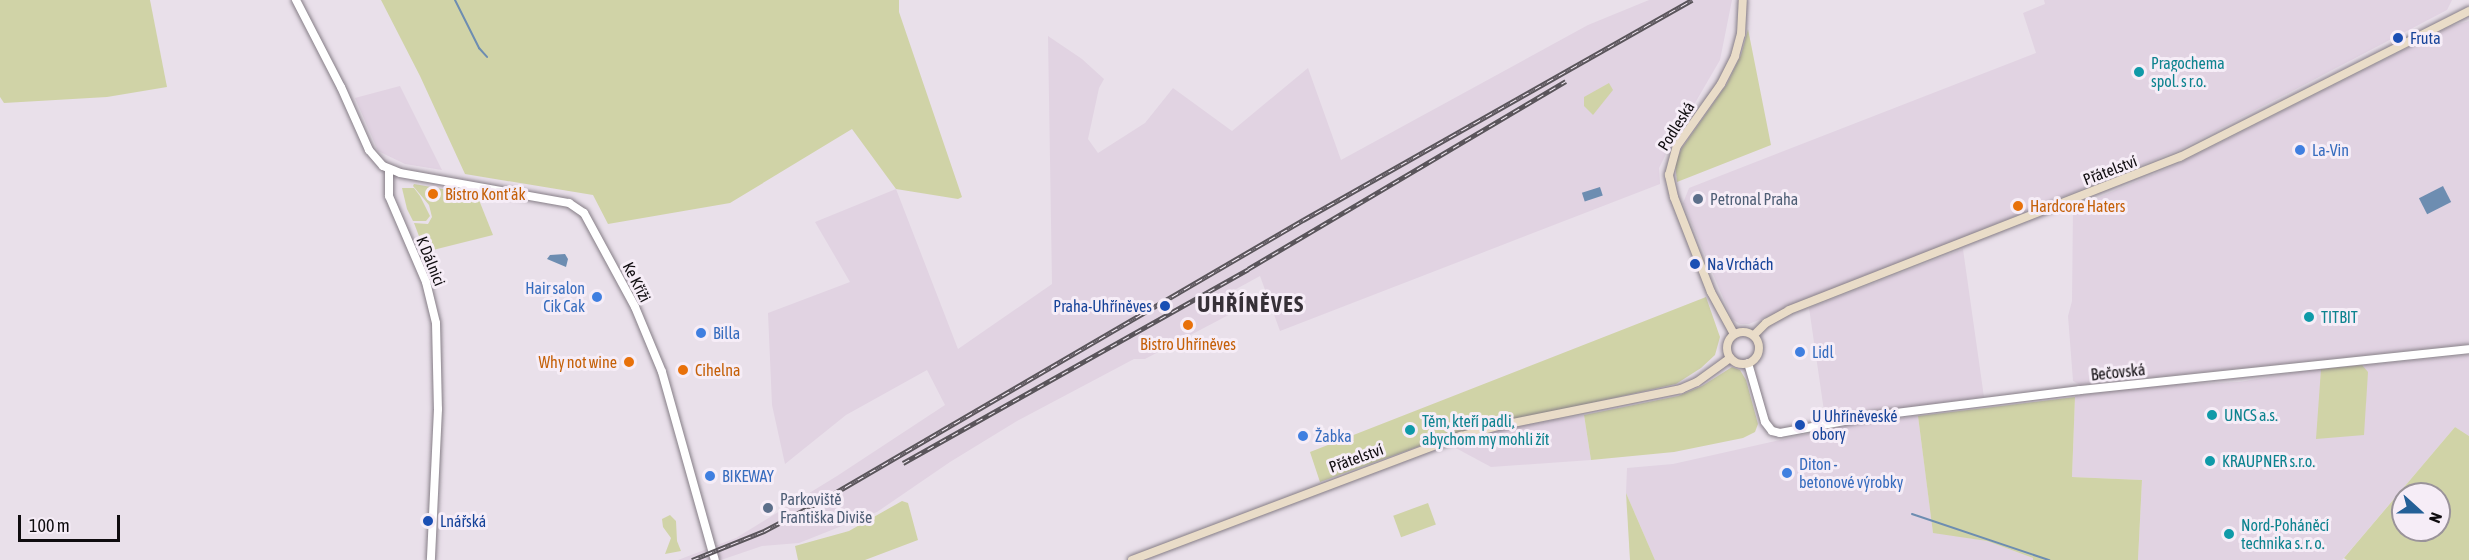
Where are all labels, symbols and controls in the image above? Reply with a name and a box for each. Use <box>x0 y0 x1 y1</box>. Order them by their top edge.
place label: Fruta <box>2410 28 2441 48</box>
marker: Fruta <box>2391 31 2405 45</box>
place label: Pragochema spol. s r.o. <box>2151 53 2225 91</box>
marker: Pragochema spol. s r.o. <box>2132 65 2146 79</box>
street label: Podleská <box>1653 98 1699 154</box>
place label: La-Vin <box>2312 140 2349 160</box>
marker: La-Vin <box>2293 143 2307 157</box>
street label: Přátelství <box>2080 151 2140 189</box>
place label: Bistro Kont'ák <box>445 184 525 204</box>
marker: Bistro Kont'ák <box>426 187 440 201</box>
place label: Petronal Praha <box>1710 189 1798 209</box>
marker: Petronal Praha <box>1691 192 1705 206</box>
place label: Hardcore Haters <box>2030 196 2125 216</box>
marker: Hardcore Haters <box>2011 199 2025 213</box>
street label: K Dálnici <box>412 233 450 289</box>
place label: Na Vrchách <box>1707 254 1773 274</box>
marker: Na Vrchách <box>1688 257 1702 271</box>
street label: Ke Kříži <box>619 259 655 305</box>
place label: Hair salon Cik Cak <box>525 278 585 316</box>
marker: Hair salon Cik Cak <box>590 290 604 304</box>
district label: UHŘÍNĚVES <box>1197 292 1305 318</box>
place label: Praha-Uhříněves <box>1053 296 1152 316</box>
marker: Praha-Uhříněves <box>1156 297 1174 315</box>
place label: TITBIT <box>2321 307 2358 327</box>
marker: TITBIT <box>2302 310 2316 324</box>
marker: Bistro Uhříněves <box>1181 318 1195 332</box>
place label: Billa <box>713 323 740 343</box>
marker: Billa <box>694 326 708 340</box>
place label: Bistro Uhříněves <box>1140 334 1236 354</box>
place label: Lidl <box>1812 342 1834 362</box>
marker: Lidl <box>1793 345 1807 359</box>
place label: Why not wine <box>539 352 617 372</box>
marker: Why not wine <box>622 355 636 369</box>
place label: Cihelna <box>695 360 740 380</box>
street label: Bečovská <box>2090 360 2146 384</box>
marker: Cihelna <box>676 363 690 377</box>
place label: UNCS a.s. <box>2224 405 2278 425</box>
place label: U Uhříněveské obory <box>1812 406 1897 444</box>
marker: UNCS a.s. <box>2205 408 2219 422</box>
place label: Těm, kteří padli, abychom my mohli žít <box>1422 411 1549 449</box>
marker: U Uhříněveské obory <box>1793 418 1807 432</box>
marker: Těm, kteří padli, abychom my mohli žít <box>1403 423 1417 437</box>
place label: Žabka <box>1315 426 1352 446</box>
marker: Žabka <box>1296 429 1310 443</box>
street label: Přátelství <box>1326 439 1386 477</box>
place label: KRAUPNER s.r.o. <box>2222 451 2315 471</box>
place label: Diton - betonové výrobky <box>1799 454 1903 492</box>
marker: KRAUPNER s.r.o. <box>2203 454 2217 468</box>
place label: BIKEWAY <box>722 466 774 486</box>
marker: Diton - betonové výrobky <box>1780 466 1794 480</box>
marker: BIKEWAY <box>703 469 717 483</box>
north arrow <box>2391 482 2451 542</box>
place label: Parkoviště Františka Diviše <box>780 489 872 527</box>
marker: Parkoviště Františka Diviše <box>761 501 775 515</box>
scale bar <box>21 503 123 541</box>
text: N <box>2426 510 2446 525</box>
place label: Lnářská <box>440 511 486 531</box>
marker: Lnářská <box>421 514 435 528</box>
text: 100 m <box>29 515 70 536</box>
place label: Nord-Poháněcí technika s. r. o. <box>2241 515 2329 553</box>
marker: Nord-Poháněcí technika s. r. o. <box>2222 527 2236 541</box>

